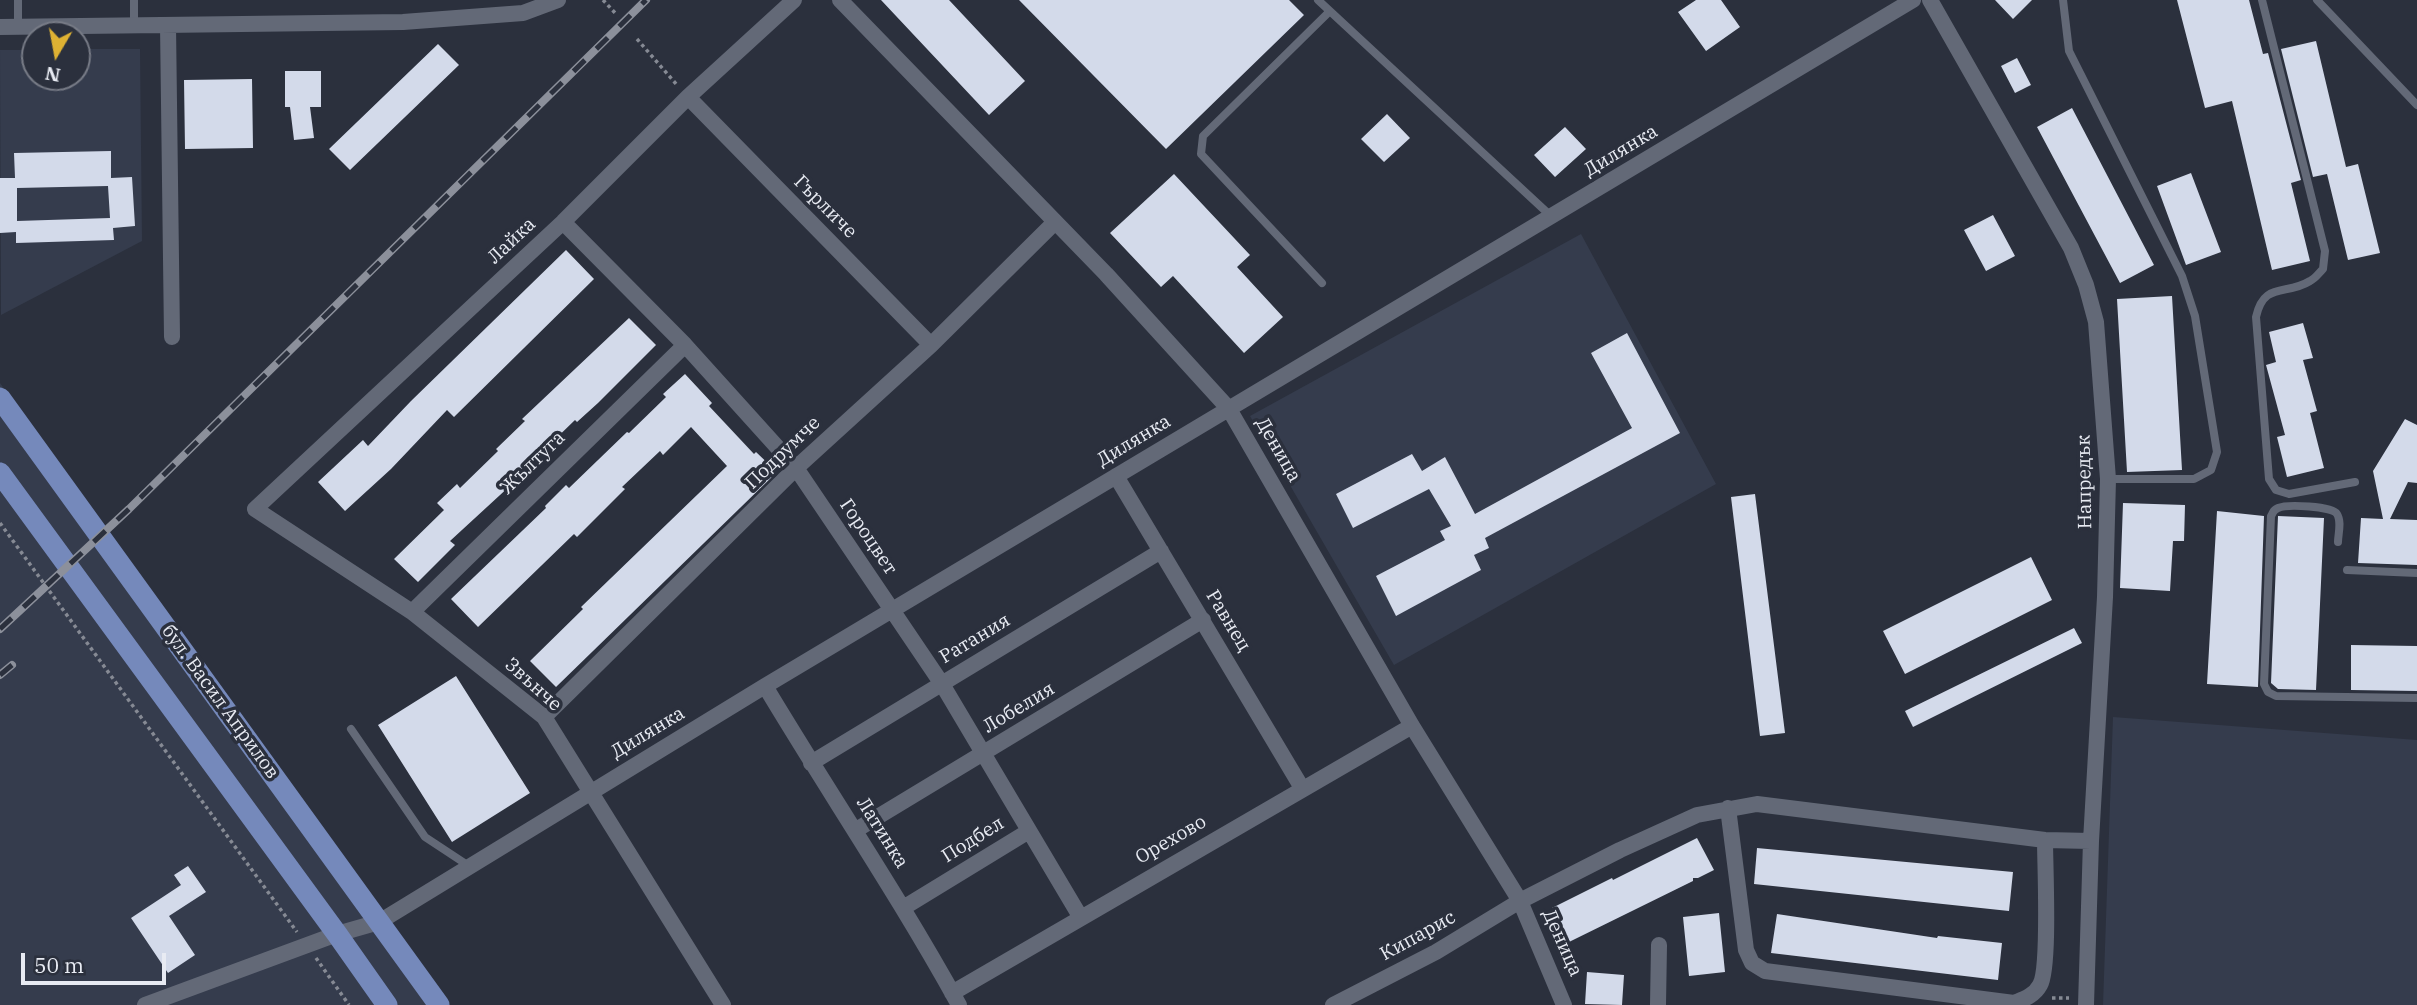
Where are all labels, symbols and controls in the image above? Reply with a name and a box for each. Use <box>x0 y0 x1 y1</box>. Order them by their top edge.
north arrow <box>21 21 91 91</box>
text: N <box>43 62 62 88</box>
street label: Дилянка <box>1580 120 1662 182</box>
street label: Гърличе <box>789 171 861 243</box>
street label: Лайка <box>483 213 541 269</box>
street label: Дилянка <box>1093 410 1175 472</box>
street label: Подрумче <box>741 412 825 494</box>
street label: Деница <box>1250 414 1306 486</box>
street label: Жълтуга <box>496 427 570 499</box>
street label: Напредък <box>2073 435 2097 529</box>
street label: Гороцвет <box>834 495 902 579</box>
street label: Равнец <box>1201 586 1255 656</box>
street label: Ратания <box>936 609 1014 669</box>
street label: бул. Васил Априлов <box>157 621 283 783</box>
street label: Звънче <box>500 654 566 716</box>
street label: Лобелия <box>979 678 1059 738</box>
street label: Дилянка <box>607 702 689 764</box>
street label: Латинка <box>851 793 913 873</box>
street label: Орехово <box>1132 811 1210 869</box>
street label: Подбел <box>938 812 1008 868</box>
street label: Кипарис <box>1376 906 1460 966</box>
street label: Деница <box>1537 906 1587 980</box>
scale bar <box>24 939 170 983</box>
text: 50 m <box>34 951 84 979</box>

